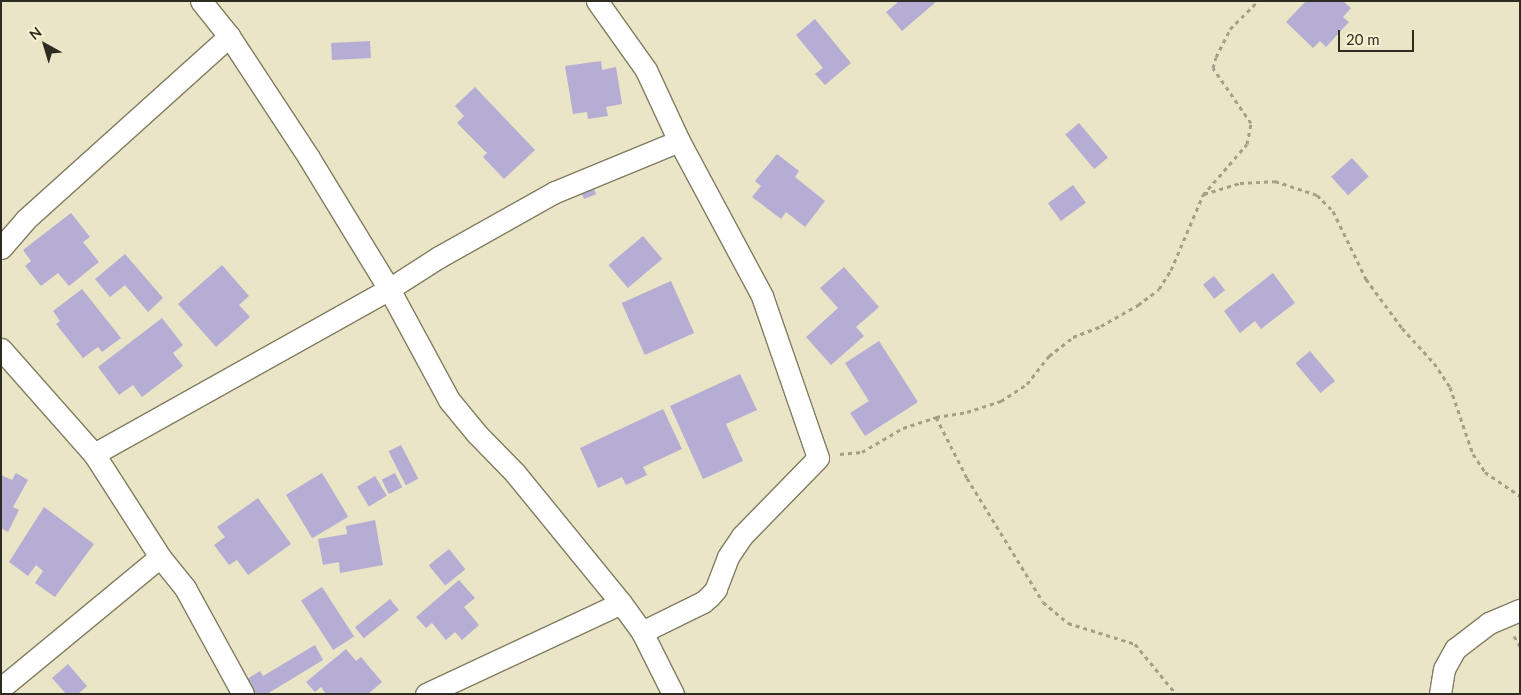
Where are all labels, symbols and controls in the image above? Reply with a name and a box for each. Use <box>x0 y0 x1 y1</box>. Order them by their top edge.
north arrow <box>20 20 70 70</box>
scale bar <box>1341 20 1417 52</box>
text: N <box>26 23 45 43</box>
text: 20 m <box>1346 30 1380 48</box>

